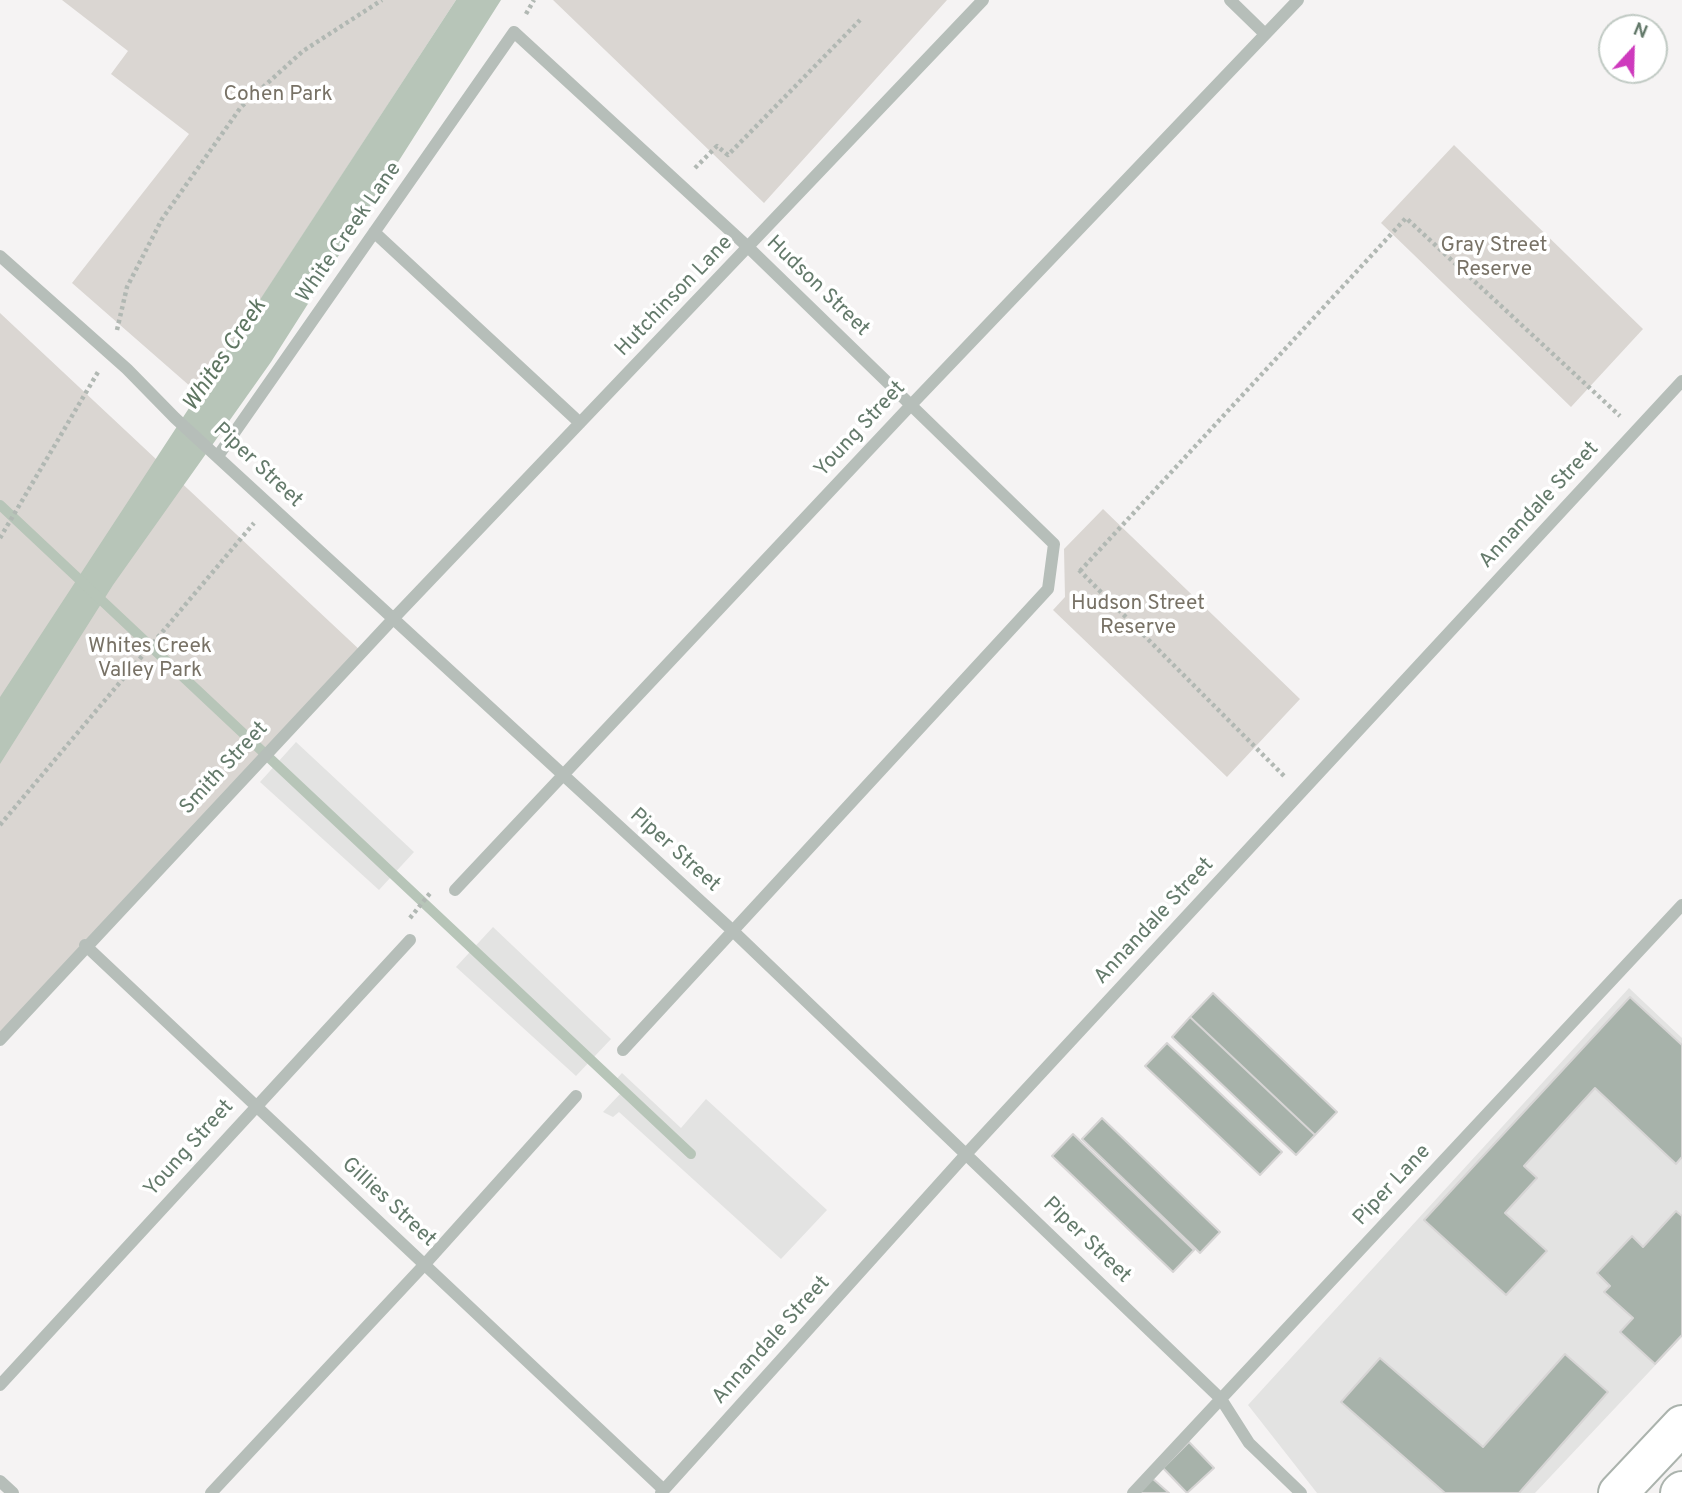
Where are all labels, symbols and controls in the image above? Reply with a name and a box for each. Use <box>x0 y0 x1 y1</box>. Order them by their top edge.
north arrow <box>1598 14 1668 84</box>
text: N <box>1629 18 1651 45</box>
park label: Cohen Park <box>223 83 333 109</box>
street label: White Creek Lane <box>292 158 408 308</box>
street label: Hutchinson Lane <box>611 231 739 363</box>
street label: Hudson Street <box>760 231 874 343</box>
park label: Gray Street Reserve <box>1440 234 1548 284</box>
water label: Whites Creek <box>178 295 274 417</box>
street label: Young Street <box>810 377 912 483</box>
street label: Piper Street <box>207 418 307 514</box>
street label: Annandale Street <box>1475 437 1605 575</box>
park label: Hudson Street Reserve <box>1071 592 1205 642</box>
park label: Whites Creek Valley Park <box>88 635 212 685</box>
street label: Smith Street <box>176 717 274 821</box>
street label: Piper Street <box>624 804 724 898</box>
street label: Annandale Street <box>1090 853 1220 991</box>
street label: Young Street <box>140 1095 240 1203</box>
street label: Piper Lane <box>1349 1140 1437 1232</box>
street label: Gillies Street <box>336 1153 440 1253</box>
street label: Piper Street <box>1037 1193 1135 1289</box>
street label: Annandale Street <box>708 1272 836 1410</box>

